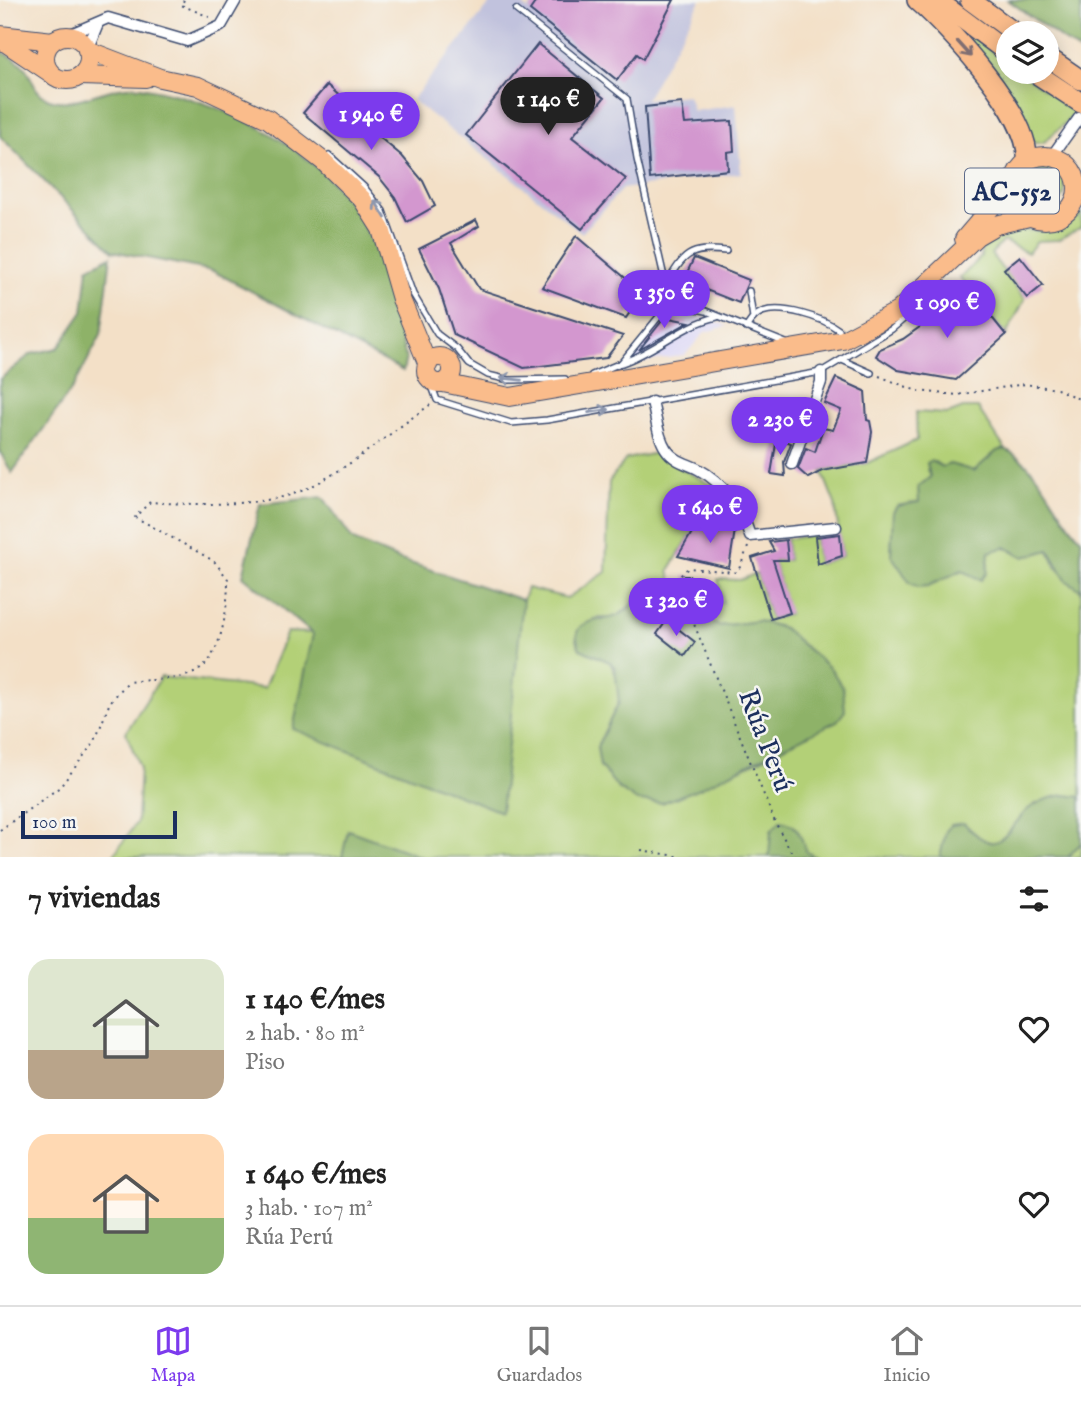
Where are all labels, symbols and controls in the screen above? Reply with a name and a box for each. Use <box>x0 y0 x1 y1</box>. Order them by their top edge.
map controls <box>996 21 1059 84</box>
button: layers <box>996 21 1059 84</box>
one-way arrow <box>956 40 973 57</box>
pin: 1 140 € <box>483 78 613 137</box>
text: 1 140 € <box>516 85 580 114</box>
pin: 1 940 € <box>306 92 436 152</box>
text: 1 940 € <box>339 100 403 129</box>
road number: AC-552 <box>965 168 1059 214</box>
one-way arrow <box>373 200 387 220</box>
pin: 1 350 € <box>599 270 729 330</box>
text: 1 350 € <box>634 278 694 307</box>
pin: 1 090 € <box>882 280 1012 340</box>
text: 1 090 € <box>915 288 979 317</box>
one-way arrow <box>500 372 523 385</box>
pin: 2 230 € <box>715 398 845 457</box>
one-way arrow <box>587 404 609 417</box>
text: 2 230 € <box>748 405 813 434</box>
pin: 1 640 € <box>645 486 775 545</box>
text: 1 640 € <box>678 493 742 522</box>
pin: 1 320 € <box>611 578 741 638</box>
text: 1 320 € <box>645 586 707 615</box>
street label: Rúa Perú <box>729 685 800 797</box>
scale bar <box>21 808 177 840</box>
text: 100 m <box>32 811 76 835</box>
text: 7 viviendas <box>28 880 160 918</box>
icon: filters <box>1015 880 1053 918</box>
text: 1 140 €/mes <box>245 981 385 1019</box>
icon: home <box>84 987 168 1071</box>
icon: heart <box>1015 1010 1053 1048</box>
text: 2 hab. · 80 m² <box>245 1019 365 1048</box>
text: Piso <box>245 1048 285 1077</box>
text: 1 640 €/mes <box>245 1156 387 1194</box>
icon: home <box>84 1162 168 1246</box>
icon: heart <box>1015 1185 1053 1223</box>
text: 3 hab. · 107 m² <box>245 1194 373 1223</box>
text: Rúa Perú <box>245 1223 333 1252</box>
tab: Mapa <box>151 1322 195 1388</box>
tab: Guardados <box>497 1322 582 1388</box>
tab: Inicio <box>884 1322 930 1388</box>

